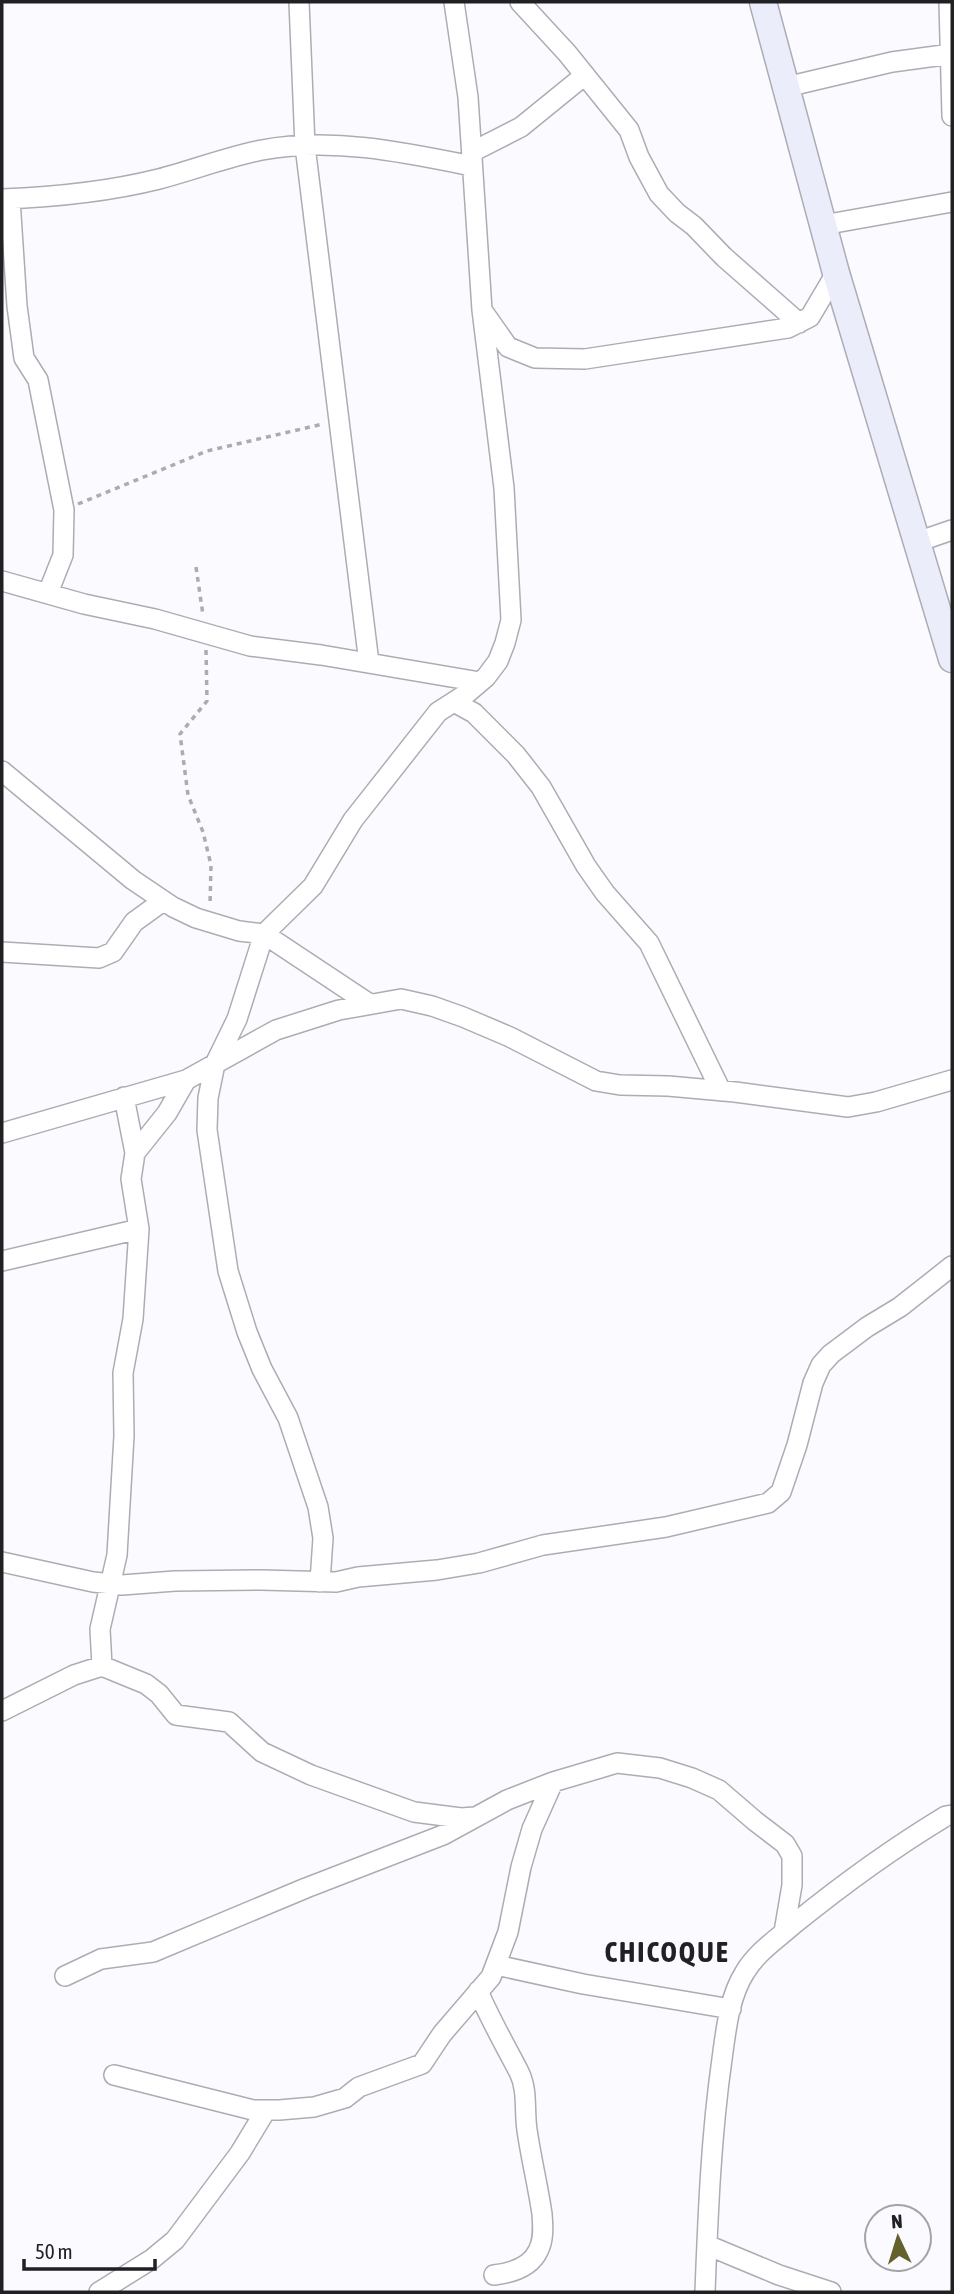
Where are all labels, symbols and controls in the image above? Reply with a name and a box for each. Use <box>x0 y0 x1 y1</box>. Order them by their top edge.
district label: CHICOQUE <box>604 1936 730 1968</box>
north arrow <box>863 2203 933 2273</box>
text: N <box>890 2210 903 2232</box>
scale bar <box>24 2228 156 2272</box>
text: 50 m <box>35 2239 73 2263</box>

